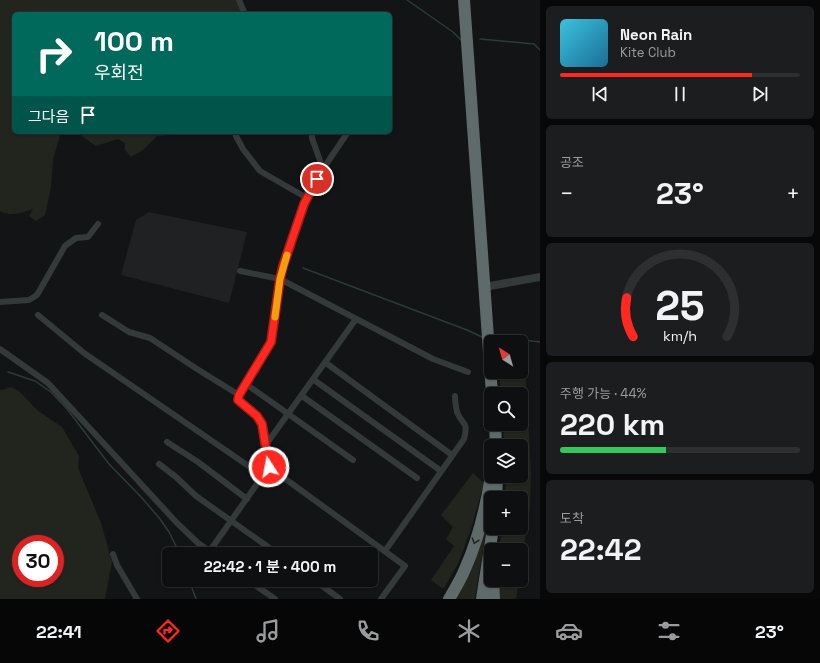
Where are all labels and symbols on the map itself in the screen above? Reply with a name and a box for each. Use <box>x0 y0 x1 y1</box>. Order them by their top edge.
pin <box>300 162 334 196</box>
north arrow <box>484 335 528 379</box>
position arrow <box>248 446 290 488</box>
speed limit sign: 30 <box>12 535 64 587</box>
one-way arrow <box>471 537 480 544</box>

